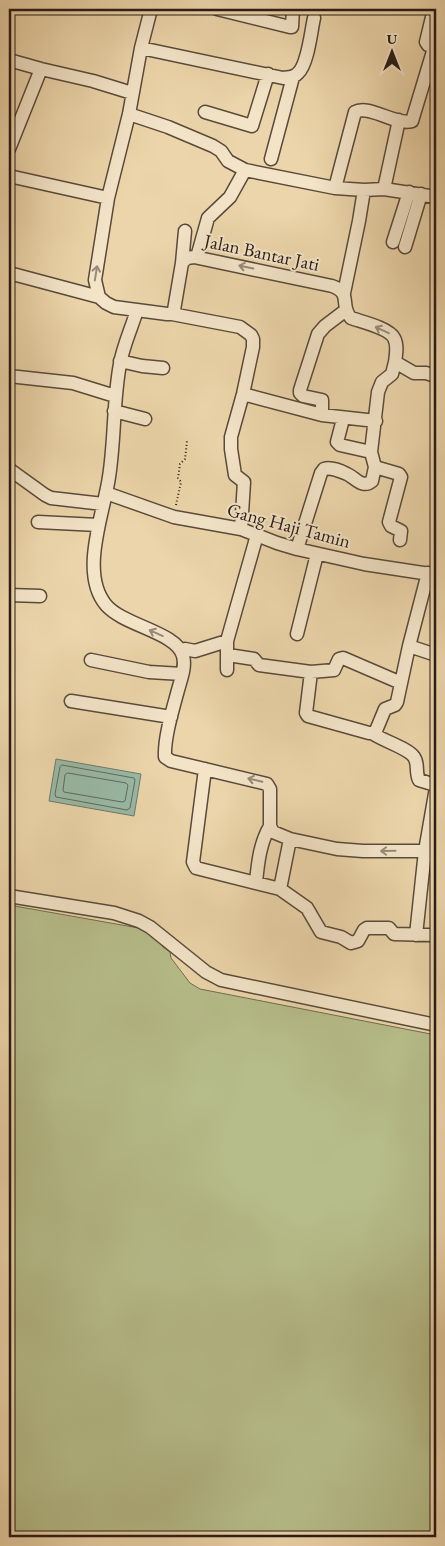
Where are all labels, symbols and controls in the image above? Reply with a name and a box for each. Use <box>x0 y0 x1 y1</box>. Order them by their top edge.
north arrow <box>368 28 418 78</box>
text: U <box>387 30 398 48</box>
street label: Jalan Bantar Jati <box>200 228 322 277</box>
one-way arrow <box>238 262 254 272</box>
one-way arrow <box>92 265 102 281</box>
one-way arrow <box>375 325 390 334</box>
street label: Gang Haji Tamin <box>224 497 353 554</box>
one-way arrow <box>149 628 164 638</box>
one-way arrow <box>247 775 263 784</box>
one-way arrow <box>380 846 396 856</box>

